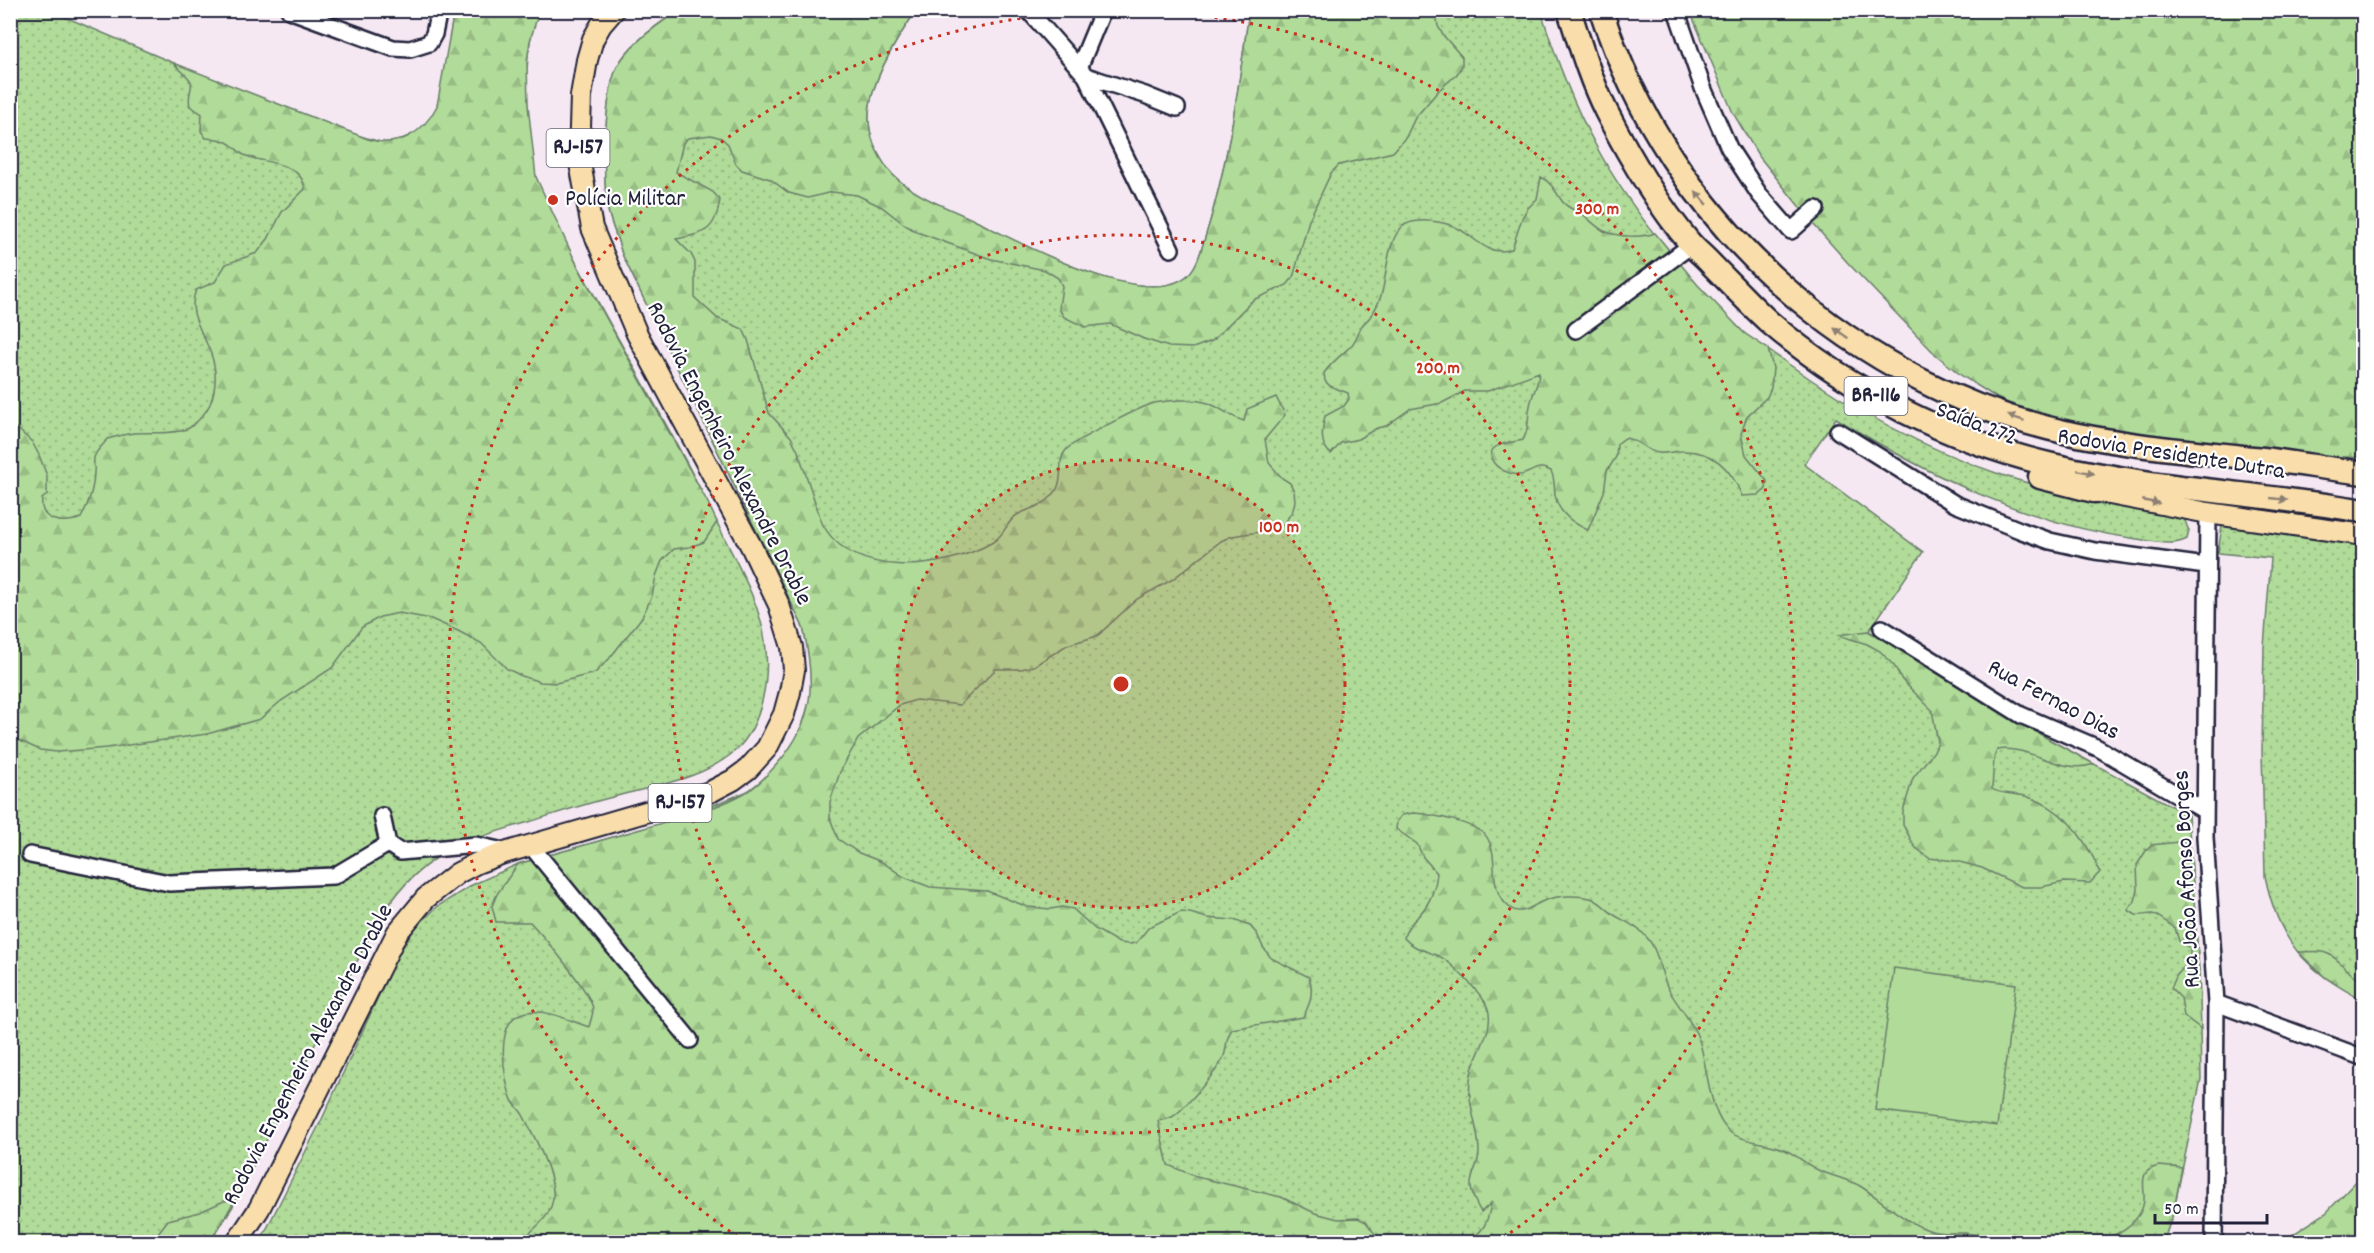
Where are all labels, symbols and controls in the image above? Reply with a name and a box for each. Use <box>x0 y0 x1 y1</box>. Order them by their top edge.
road number: RJ-157 <box>546 129 610 167</box>
place label: Polícia Militar <box>565 183 685 217</box>
one-way arrow <box>1695 190 1708 206</box>
marker: Polícia Militar <box>546 193 560 207</box>
text: 300 m <box>1575 198 1619 223</box>
street label: Rodovia Engenheiro Alexandre Drable <box>636 296 820 612</box>
one-way arrow <box>1833 328 1849 339</box>
text: 200 m <box>1416 357 1460 382</box>
road number: BR-116 <box>1844 377 1908 415</box>
street label: Saída 272 <box>1930 394 2022 456</box>
one-way arrow <box>2007 412 2025 422</box>
street label: Rodovia Presidente Dutra <box>2055 420 2288 490</box>
one-way arrow <box>2077 468 2095 478</box>
one-way arrow <box>2270 495 2289 504</box>
one-way arrow <box>2141 498 2160 507</box>
text: 100 m <box>1259 516 1299 541</box>
street label: Rua Fernao Dias <box>1981 652 2125 750</box>
centre of rings <box>1111 674 1131 694</box>
street label: Rua João Afonso Borges <box>2165 769 2211 989</box>
road number: RJ-157 <box>648 784 712 822</box>
street label: Rodovia Engenheiro Alexandre Drable <box>215 898 403 1212</box>
scale bar <box>2155 1187 2268 1225</box>
text: 50 m <box>2164 1198 2199 1223</box>

